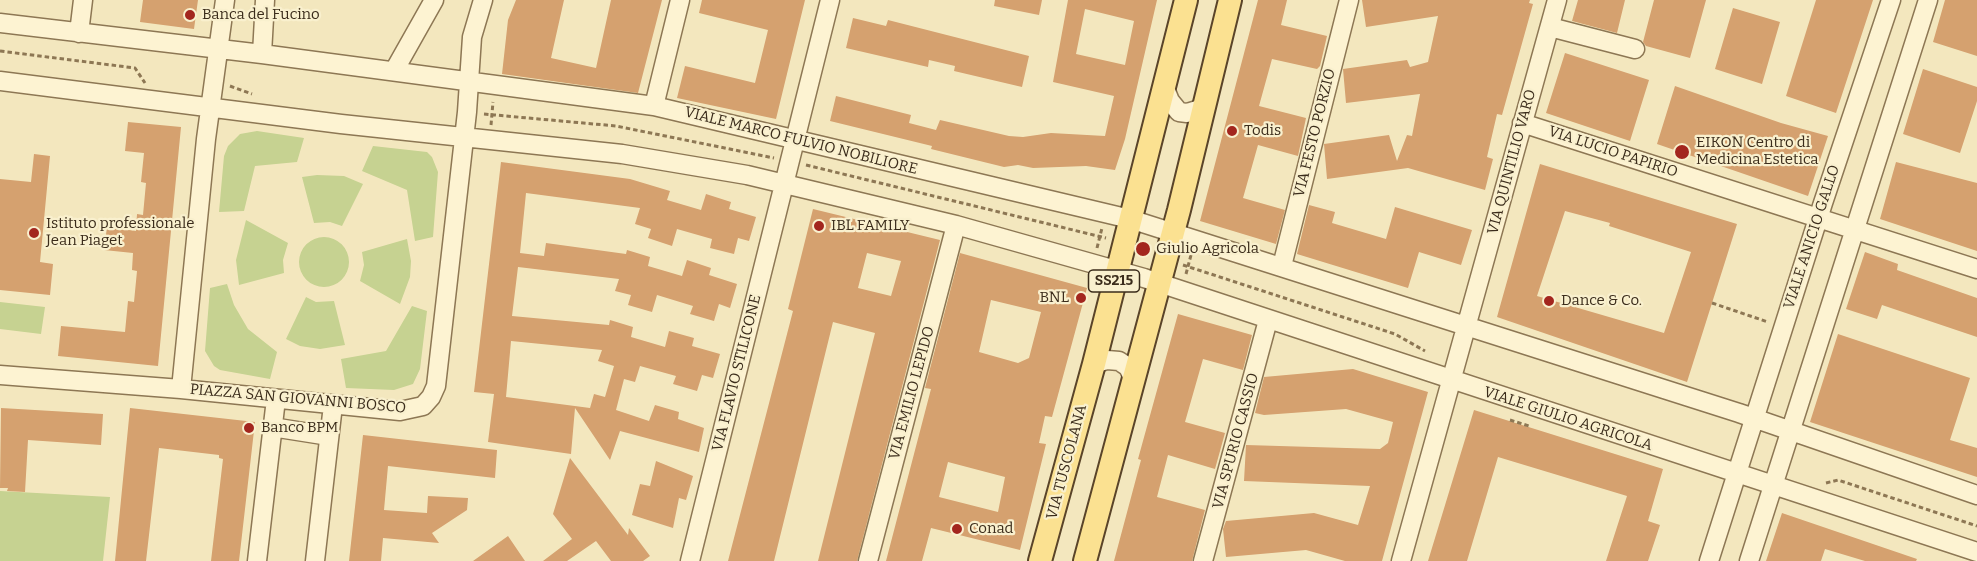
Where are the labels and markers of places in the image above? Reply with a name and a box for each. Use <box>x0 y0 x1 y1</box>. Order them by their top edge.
place label: Banca del Fucino <box>202 6 320 24</box>
marker: Banca del Fucino <box>183 8 197 22</box>
place label: Todis <box>1244 122 1281 140</box>
marker: Todis <box>1225 124 1239 138</box>
place label: EIKON Centro di Medicina Estetica <box>1696 134 1819 169</box>
marker: EIKON Centro di Medicina Estetica <box>1673 143 1691 161</box>
place label: Istituto professionale Jean Piaget <box>46 215 194 250</box>
place label: IBL FAMILY <box>831 217 910 235</box>
marker: IBL FAMILY <box>812 219 826 233</box>
marker: Istituto professionale Jean Piaget <box>27 226 41 240</box>
marker: Giulio Agricola <box>1134 240 1152 258</box>
place label: Giulio Agricola <box>1156 240 1259 258</box>
place label: BNL <box>1040 289 1069 307</box>
marker: BNL <box>1074 291 1088 305</box>
place label: Dance & Co. <box>1561 292 1642 310</box>
marker: Dance & Co. <box>1542 294 1556 308</box>
place label: Banco BPM <box>261 419 338 437</box>
marker: Banco BPM <box>242 421 256 435</box>
place label: Conad <box>969 520 1013 538</box>
marker: Conad <box>950 522 964 536</box>

